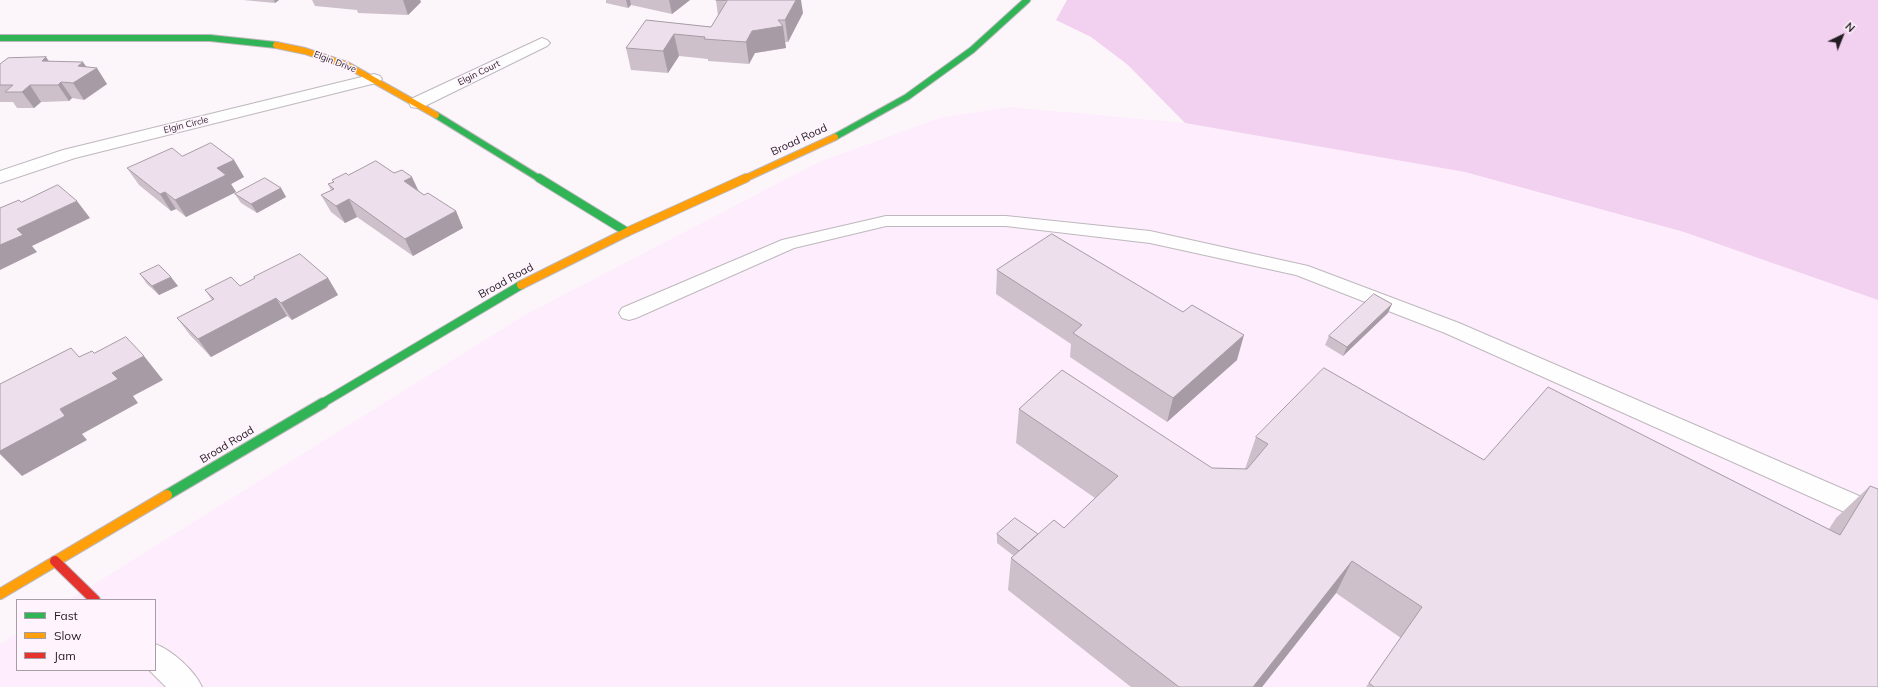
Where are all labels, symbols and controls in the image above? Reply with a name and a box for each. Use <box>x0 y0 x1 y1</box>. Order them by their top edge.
north arrow <box>1822 16 1862 56</box>
text: N <box>1842 19 1858 35</box>
street label: Elgin Drive <box>312 49 358 75</box>
street label: Elgin Court <box>456 58 502 88</box>
street label: Elgin Circle <box>163 114 209 136</box>
street label: Broad Road <box>769 121 829 159</box>
street label: Broad Road <box>476 261 536 301</box>
street label: Broad Road <box>198 424 256 466</box>
legend <box>16 599 156 671</box>
text: Fast <box>54 608 78 623</box>
text: Slow <box>54 628 82 643</box>
text: Jam <box>54 648 76 663</box>

